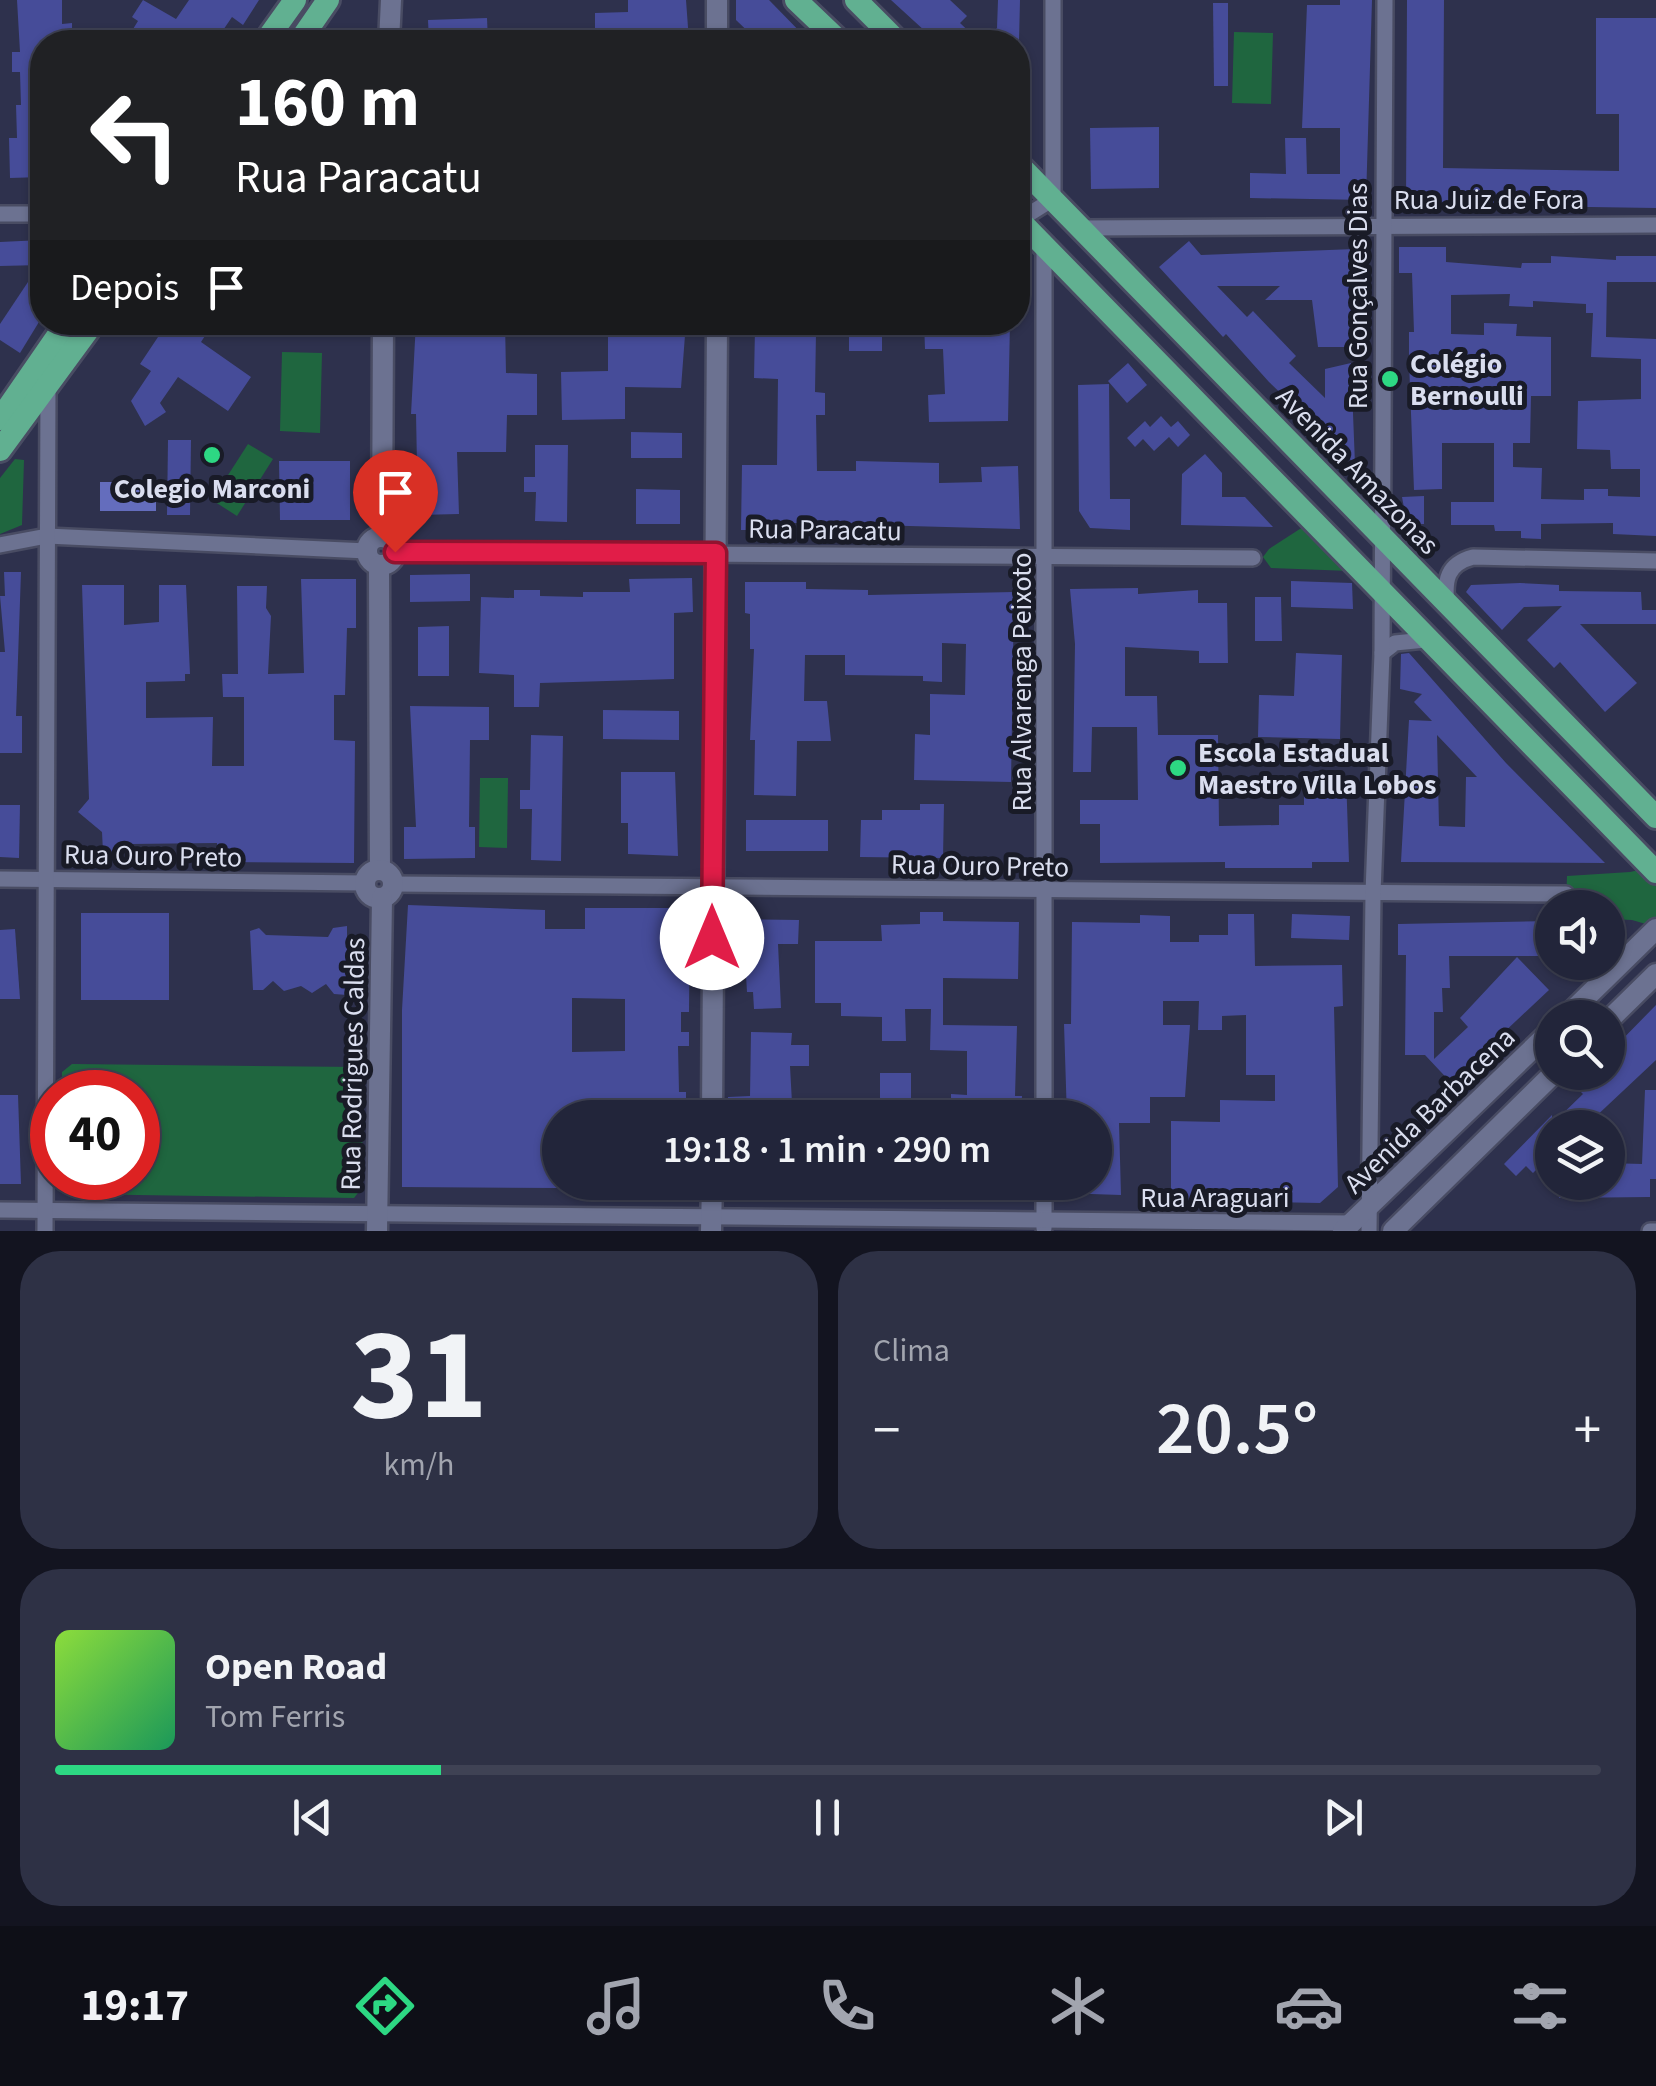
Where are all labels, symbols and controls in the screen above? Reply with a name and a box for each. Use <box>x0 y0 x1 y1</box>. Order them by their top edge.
text: 160 m <box>235 53 420 153</box>
icon: left <box>70 70 200 200</box>
text: Rua Paracatu <box>235 146 482 210</box>
street label: Rua Juiz de Fora <box>1394 180 1584 220</box>
street label: Rua Gonçalves Dias <box>1338 183 1378 409</box>
icon: arrive <box>199 260 254 315</box>
text: Depois <box>70 261 179 315</box>
place label: Colégio Bernoulli <box>1410 344 1524 416</box>
marker: Colégio Bernoulli <box>1379 368 1401 390</box>
street label: Avenida Amazonas <box>1267 378 1448 564</box>
marker: Colegio Marconi <box>201 444 223 466</box>
pin <box>353 450 438 553</box>
icon: arrive <box>368 465 423 520</box>
place label: Colegio Marconi <box>114 469 310 509</box>
street label: Rua Paracatu <box>748 509 902 551</box>
street label: Rua Alvarenga Peixoto <box>1002 553 1042 811</box>
place label: Escola Estadual Maestro Villa Lobos <box>1198 733 1436 805</box>
marker: Escola Estadual Maestro Villa Lobos <box>1167 757 1189 779</box>
street label: Rua Ouro Preto <box>64 834 242 878</box>
street label: Rua Ouro Preto <box>891 844 1069 888</box>
position arrow <box>660 886 764 990</box>
map controls <box>1535 890 1625 1200</box>
button: sound <box>1535 890 1625 980</box>
street label: Rua Rodrigues Caldas <box>331 937 375 1191</box>
button: search <box>1535 1000 1625 1090</box>
street label: Avenida Barbacena <box>1335 1018 1524 1203</box>
speed limit sign: 40 <box>30 1070 160 1200</box>
button: layers <box>1535 1110 1625 1200</box>
text: 19:18 · 1 min · 290 m <box>663 1123 991 1177</box>
street label: Rua Araguari <box>1140 1178 1290 1218</box>
text: 31 <box>350 1284 488 1469</box>
text: Clima <box>873 1328 950 1374</box>
text: 20.5° <box>1156 1376 1318 1483</box>
text: − <box>873 1392 900 1470</box>
text: + <box>1574 1392 1601 1470</box>
text: km/h <box>384 1442 454 1488</box>
text: Open Road <box>205 1640 387 1694</box>
text: Tom Ferris <box>205 1694 345 1740</box>
icon: previous <box>285 1790 340 1845</box>
icon: pause <box>800 1790 855 1845</box>
icon: next <box>1316 1790 1371 1845</box>
icon: directions <box>350 1971 420 2041</box>
icon: music <box>581 1971 651 2041</box>
icon: phone <box>812 1971 882 2041</box>
icon: climate <box>1043 1971 1113 2041</box>
icon: car <box>1274 1971 1344 2041</box>
icon: filters <box>1505 1971 1575 2041</box>
text: 19:17 <box>81 1974 189 2038</box>

